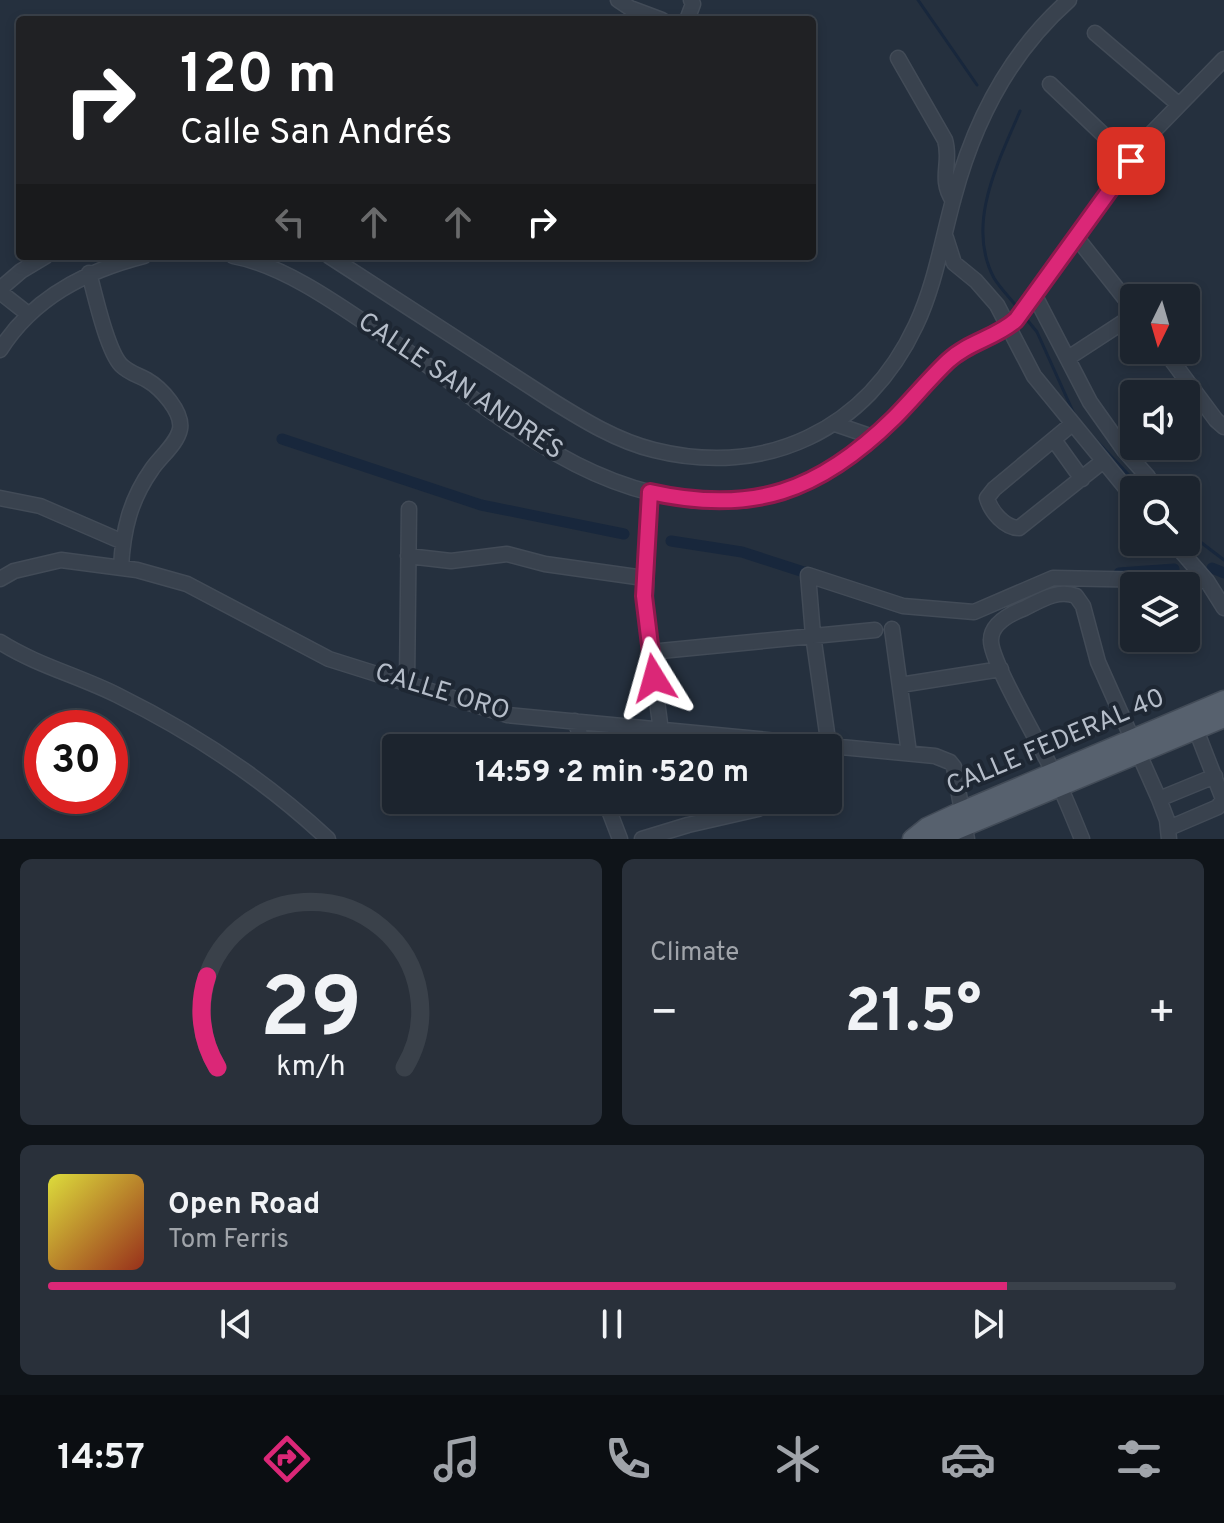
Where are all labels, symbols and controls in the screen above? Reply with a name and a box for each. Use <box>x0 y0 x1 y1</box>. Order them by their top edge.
text: 120 m <box>180 42 337 112</box>
icon: right <box>48 48 152 152</box>
text: Calle San Andrés <box>180 111 452 157</box>
pin <box>1097 127 1165 195</box>
icon: arrive <box>1109 139 1153 183</box>
icon: left <box>268 200 312 244</box>
icon: ahead <box>352 200 396 244</box>
icon: ahead <box>436 200 480 244</box>
icon: right <box>520 200 564 244</box>
north arrow <box>1120 284 1200 364</box>
map controls <box>1120 284 1200 652</box>
street label: CALLE SAN ANDRÉS <box>351 304 570 468</box>
button: sound <box>1120 380 1200 460</box>
button: search <box>1120 476 1200 556</box>
button: layers <box>1120 572 1200 652</box>
position arrow <box>612 636 696 720</box>
street label: CALLE ORO <box>371 657 513 729</box>
street label: CALLE FEDERAL 40 <box>942 682 1170 804</box>
speed limit sign: 30 <box>24 710 128 814</box>
text: 14:59 · 2 min · 520 m <box>475 755 749 792</box>
text: Climate <box>650 937 739 970</box>
text: 29 <box>260 961 362 1066</box>
text: 21.5° <box>844 977 982 1053</box>
text: − <box>650 987 678 1043</box>
text: + <box>1148 987 1176 1043</box>
text: km/h <box>276 1050 346 1086</box>
text: Open Road <box>168 1187 320 1224</box>
text: Tom Ferris <box>168 1224 289 1257</box>
icon: previous <box>214 1302 258 1346</box>
icon: pause <box>590 1302 634 1346</box>
icon: next <box>966 1302 1010 1346</box>
icon: directions <box>259 1431 315 1487</box>
icon: music <box>429 1431 485 1487</box>
icon: phone <box>600 1431 656 1487</box>
icon: climate <box>770 1431 826 1487</box>
icon: car <box>940 1431 996 1487</box>
icon: filters <box>1111 1431 1167 1487</box>
text: 14:57 <box>57 1436 145 1482</box>

